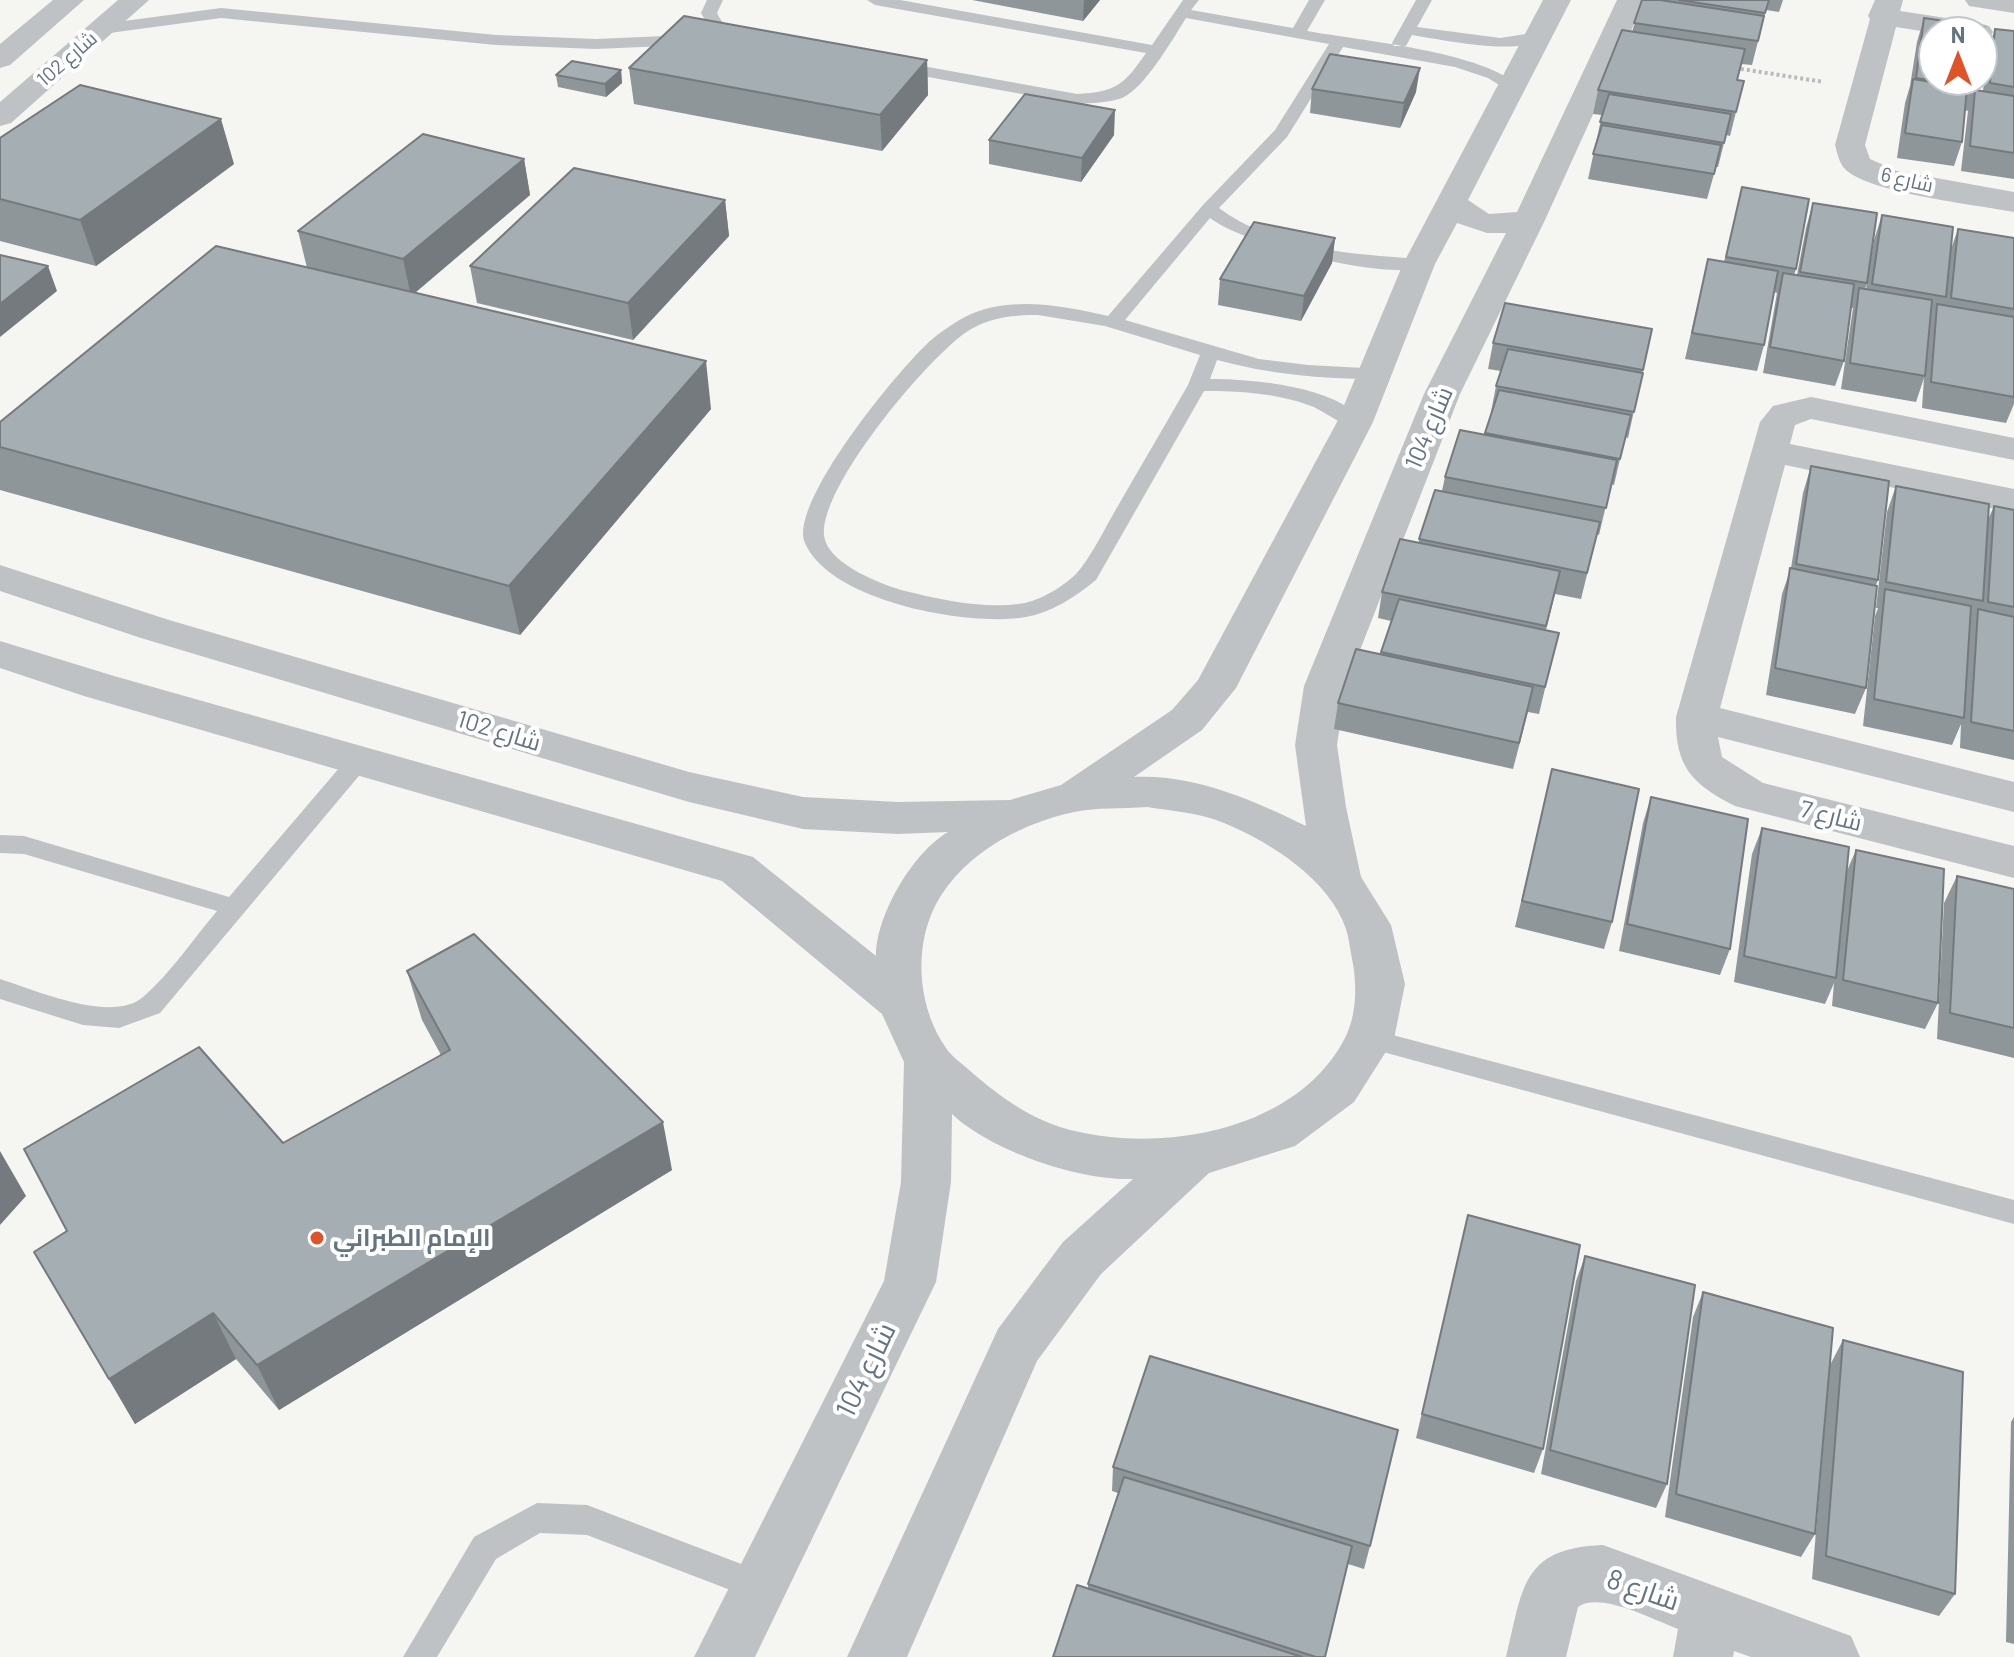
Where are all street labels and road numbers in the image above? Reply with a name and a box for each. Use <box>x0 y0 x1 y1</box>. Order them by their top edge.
street label: شارع 102 <box>32 26 102 92</box>
street label: شارع 6 <box>1878 162 1936 198</box>
street label: شارع 104 <box>1399 383 1459 473</box>
street label: شارع 102 <box>454 705 544 757</box>
street label: شارع 7 <box>1797 794 1865 838</box>
street label: شارع 104 <box>829 1317 903 1423</box>
street label: شارع 8 <box>1602 1562 1684 1618</box>

